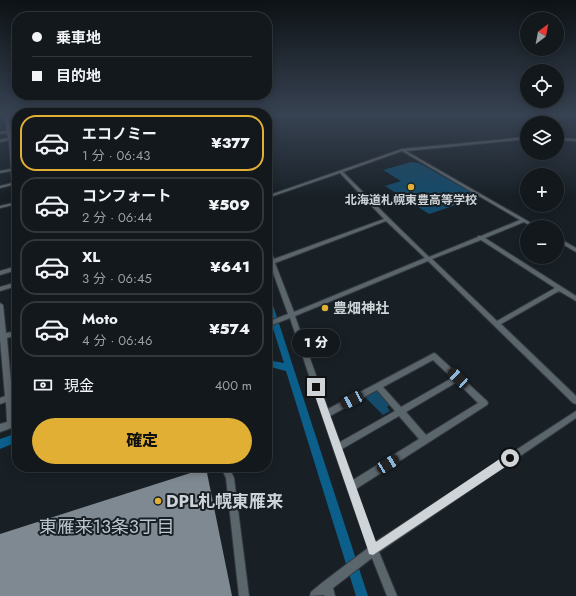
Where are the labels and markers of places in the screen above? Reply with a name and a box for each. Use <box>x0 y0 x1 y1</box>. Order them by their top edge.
marker: 北海道札幌東豊高等学校 <box>406 182 416 192</box>
place label: 北海道札幌東豊高等学校 <box>345 191 477 209</box>
place label: 豊畑神社 <box>333 298 389 318</box>
marker: 豊畑神社 <box>320 303 330 313</box>
place label: DPL札幌東雁来 <box>166 489 283 513</box>
marker: DPL札幌東雁来 <box>153 496 163 506</box>

